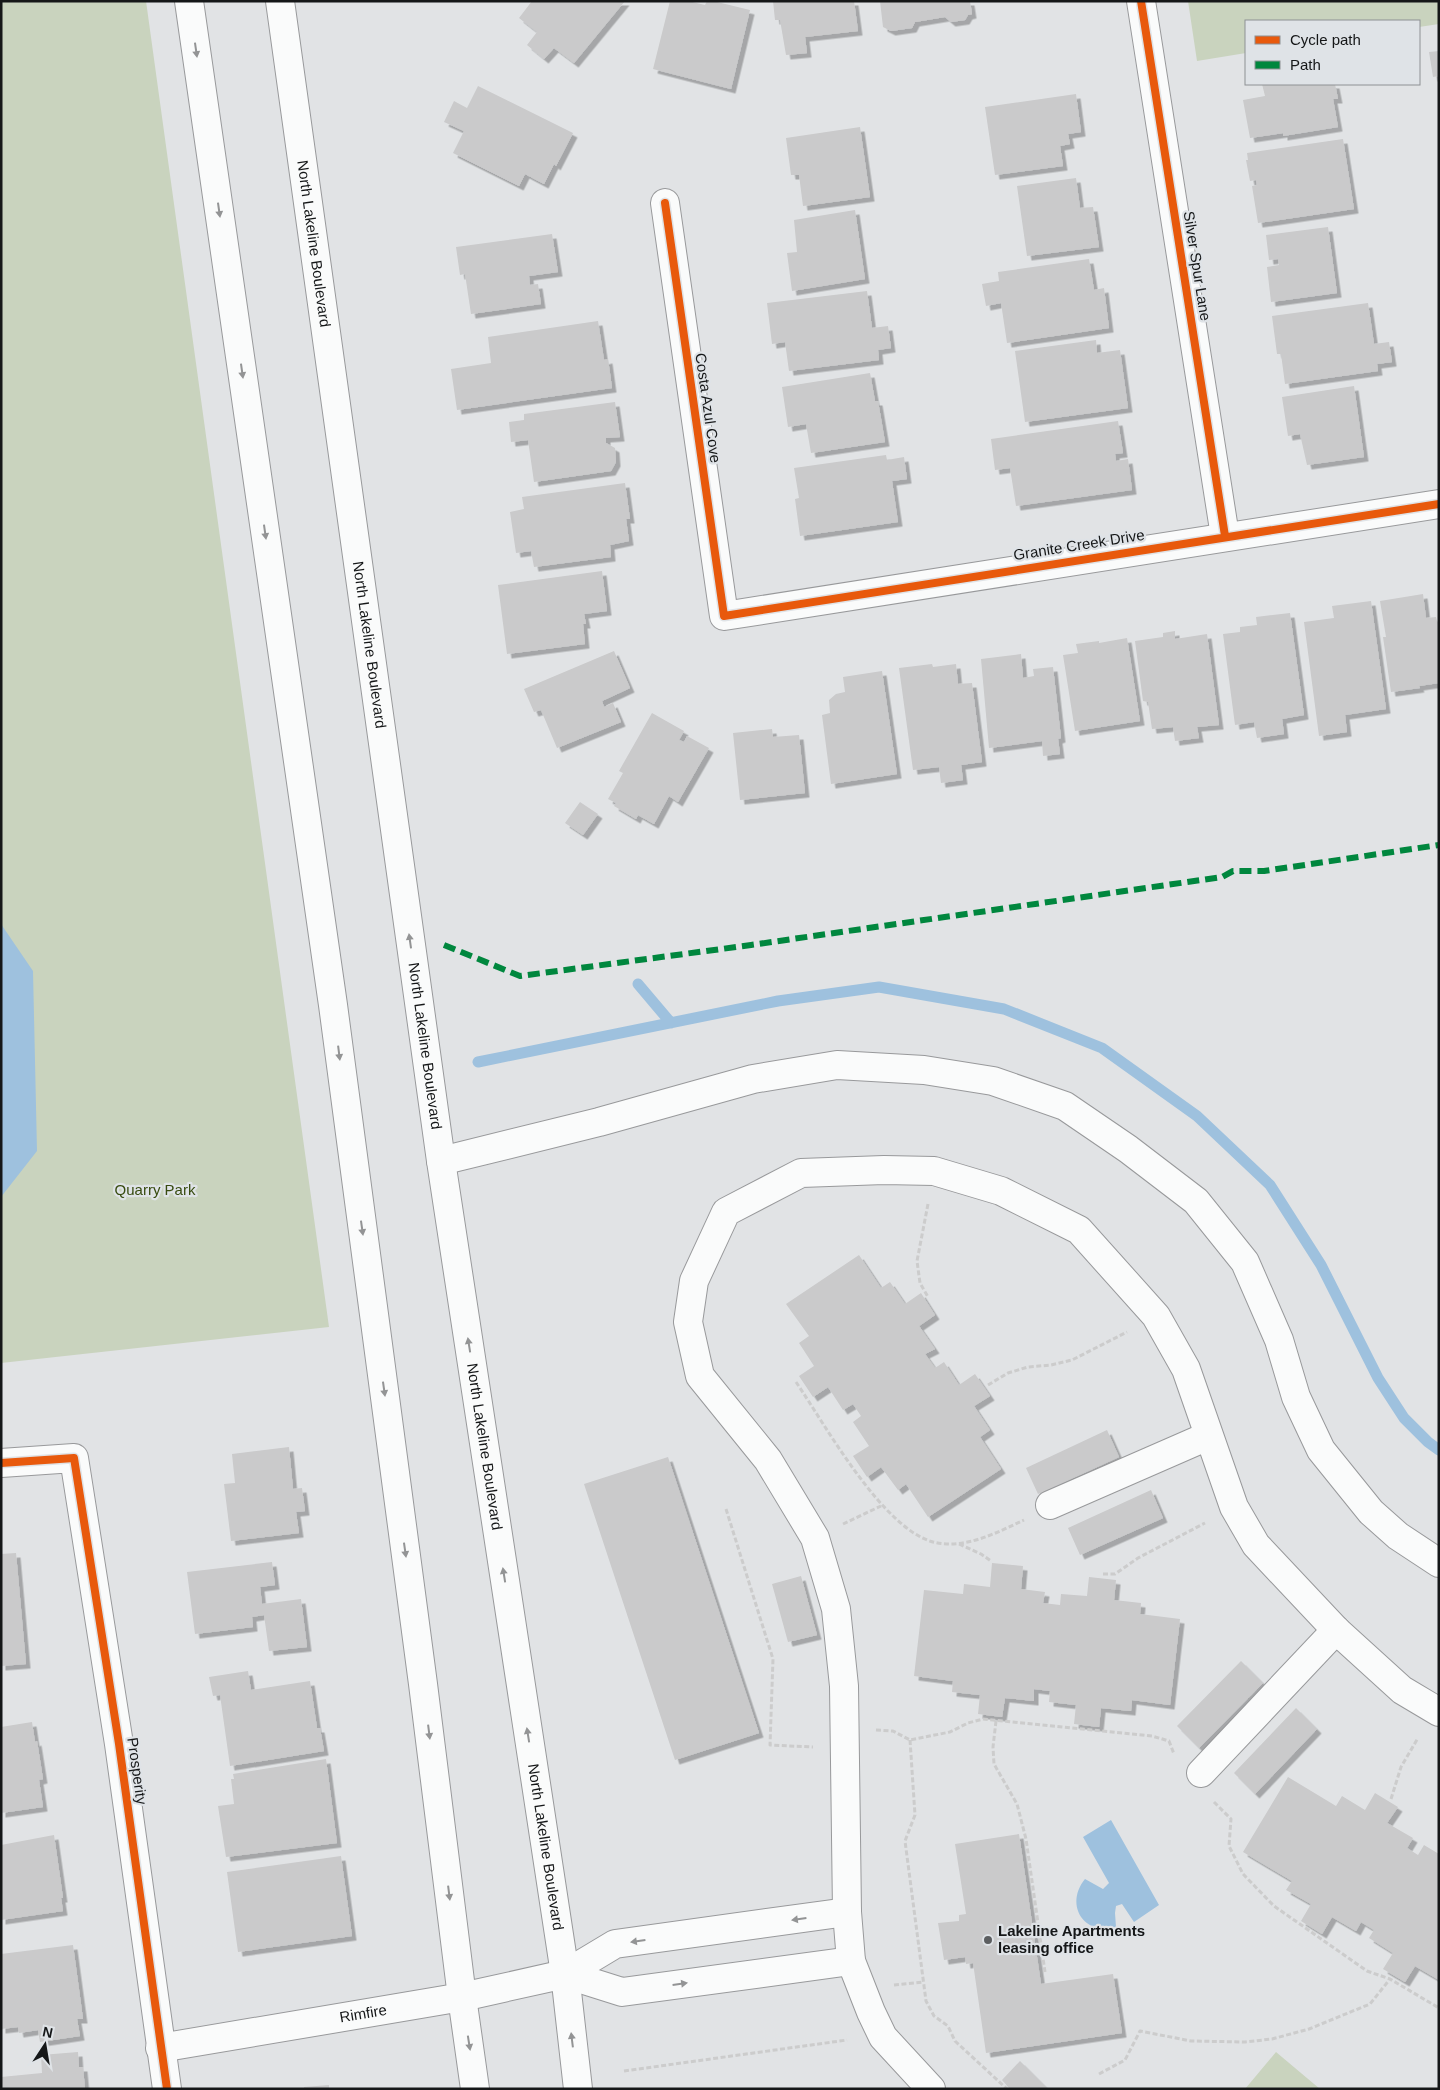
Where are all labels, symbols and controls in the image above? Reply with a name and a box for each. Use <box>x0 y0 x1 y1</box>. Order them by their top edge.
legend <box>1245 20 1420 85</box>
text: Cycle path <box>1290 31 1361 48</box>
one-way arrow <box>192 42 200 58</box>
text: Path <box>1290 56 1321 73</box>
street label: North Lakeline Boulevard <box>294 159 334 328</box>
one-way arrow <box>215 203 223 219</box>
street label: Silver Spur Lane <box>1180 210 1215 322</box>
street label: Costa Azul Cove <box>692 352 725 464</box>
one-way arrow <box>238 364 246 380</box>
one-way arrow <box>261 524 269 540</box>
street label: Granite Creek Drive <box>1012 526 1146 563</box>
street label: North Lakeline Boulevard <box>350 560 390 729</box>
one-way arrow <box>406 933 414 949</box>
street label: North Lakeline Boulevard <box>406 961 446 1131</box>
one-way arrow <box>336 1046 344 1062</box>
park label: Quarry Park <box>115 1181 196 1198</box>
one-way arrow <box>359 1221 367 1237</box>
one-way arrow <box>464 1336 472 1352</box>
street label: North Lakeline Boulevard <box>464 1362 506 1531</box>
one-way arrow <box>380 1382 388 1398</box>
one-way arrow <box>402 1543 410 1559</box>
one-way arrow <box>499 1566 507 1582</box>
one-way arrow <box>425 1724 433 1740</box>
one-way arrow <box>524 1727 532 1743</box>
street label: Prosperity <box>124 1736 151 1806</box>
street label: North Lakeline Boulevard <box>525 1762 567 1931</box>
one-way arrow <box>445 1886 453 1902</box>
one-way arrow <box>791 1915 807 1923</box>
place label: Lakeline Apartments leasing office <box>998 1922 1145 1956</box>
marker: Lakeline Apartments leasing office <box>982 1934 994 1946</box>
one-way arrow <box>630 1937 646 1945</box>
one-way arrow <box>672 1980 688 1988</box>
street label: Rimfire <box>338 2001 388 2026</box>
north arrow <box>20 2020 70 2070</box>
text: N <box>41 2023 54 2041</box>
one-way arrow <box>568 2032 576 2048</box>
one-way arrow <box>465 2035 473 2051</box>

